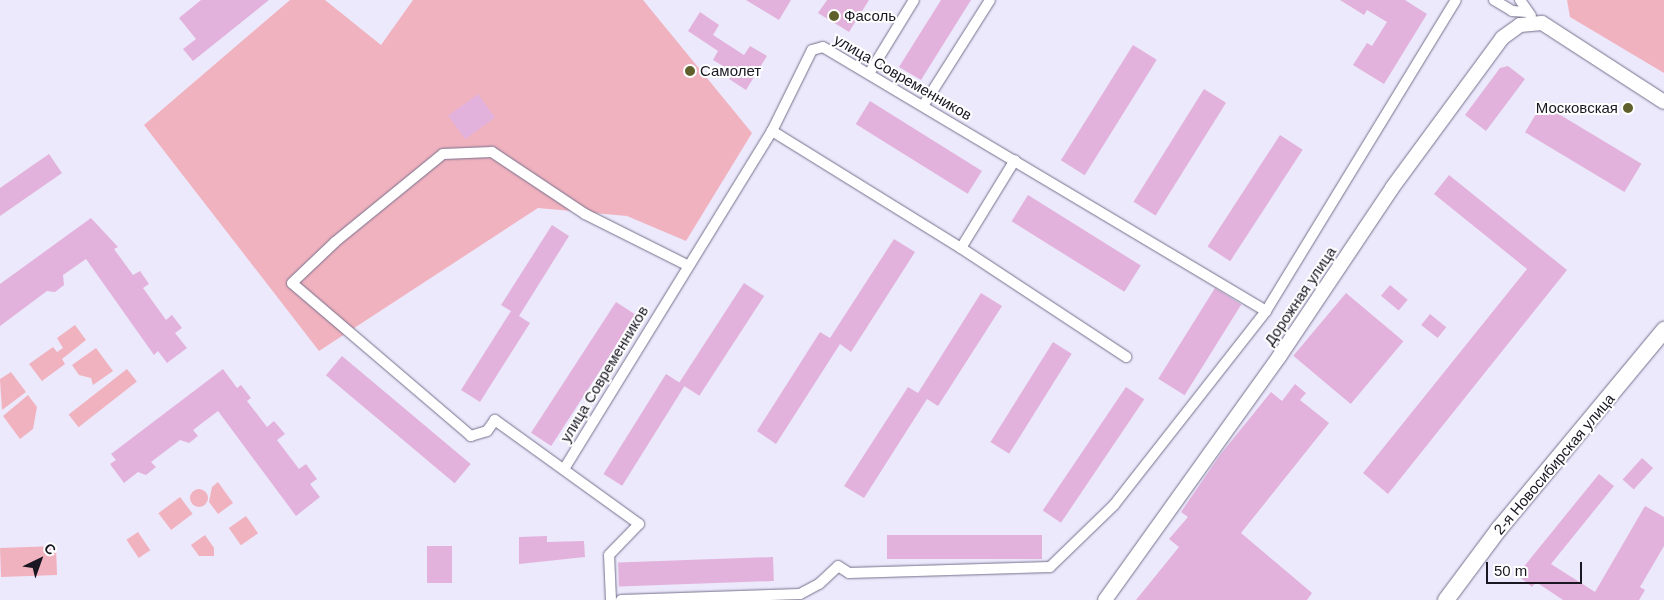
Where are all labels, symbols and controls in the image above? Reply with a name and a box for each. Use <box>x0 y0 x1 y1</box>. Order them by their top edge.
place label: Фасоль <box>844 7 896 25</box>
marker: Фасоль <box>828 10 840 22</box>
street label: улица Современников <box>831 30 975 124</box>
place label: Самолет <box>700 62 761 80</box>
marker: Самолет <box>684 65 696 77</box>
place label: Московская <box>1536 99 1618 117</box>
marker: Московская <box>1622 102 1634 114</box>
street label: Дорожная улица <box>1260 243 1340 349</box>
street label: улица Современников <box>556 303 652 445</box>
street label: 2-я Новосибирская улица <box>1490 390 1618 538</box>
north arrow <box>15 535 65 585</box>
text: С <box>41 540 59 558</box>
scale bar <box>1489 552 1585 584</box>
text: 50 m <box>1494 562 1527 579</box>

